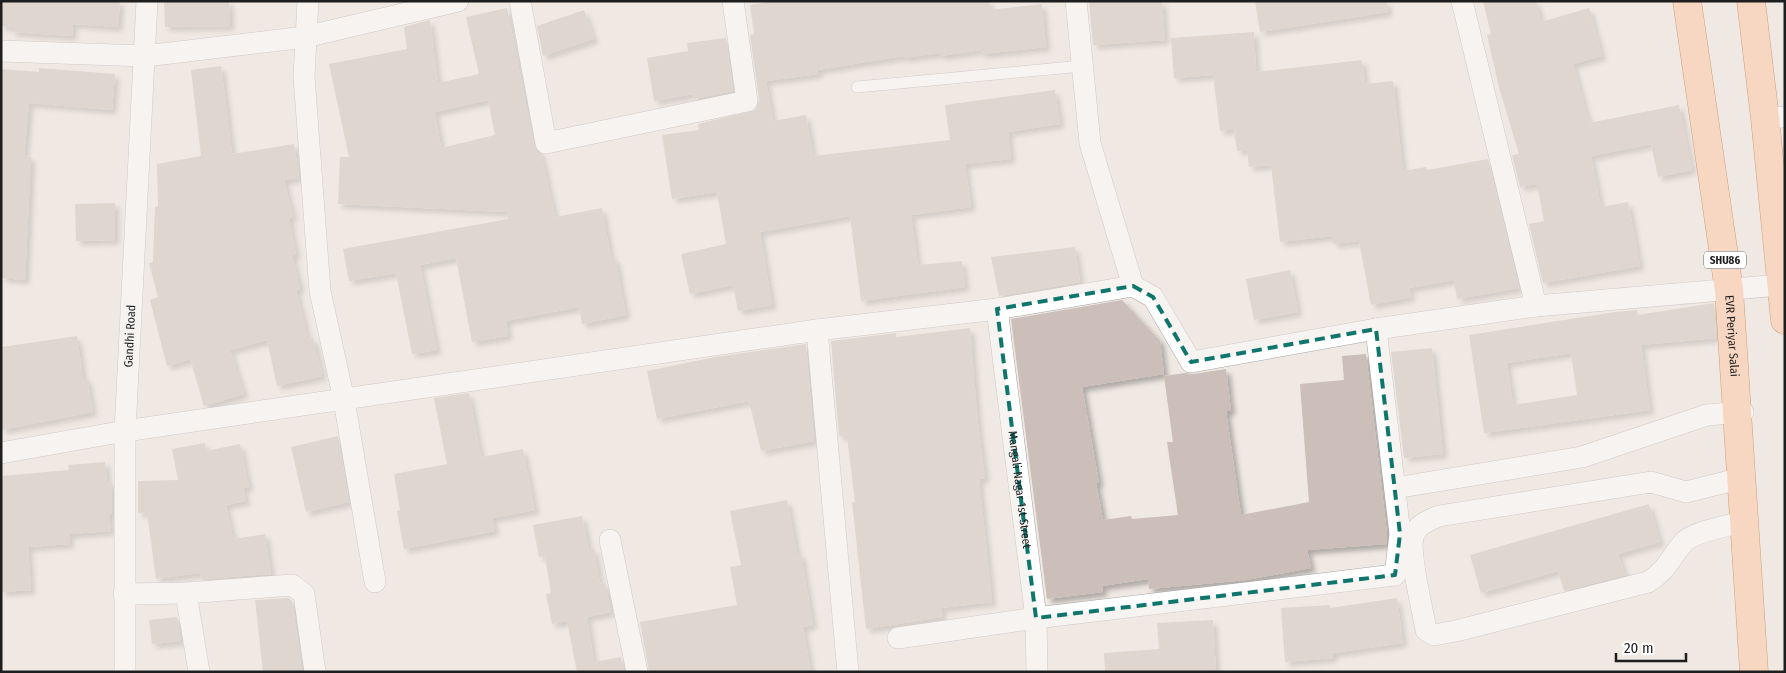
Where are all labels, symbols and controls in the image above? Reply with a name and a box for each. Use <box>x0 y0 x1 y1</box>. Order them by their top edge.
road number: SHU86 <box>1704 252 1746 268</box>
street label: EVR Periyar Salai <box>1722 294 1742 377</box>
street label: Gandhi Road <box>121 304 138 368</box>
street label: Mangali Nagar 1st Street <box>1005 430 1034 549</box>
scale bar <box>1616 630 1686 662</box>
text: 20 m <box>1624 639 1654 657</box>

